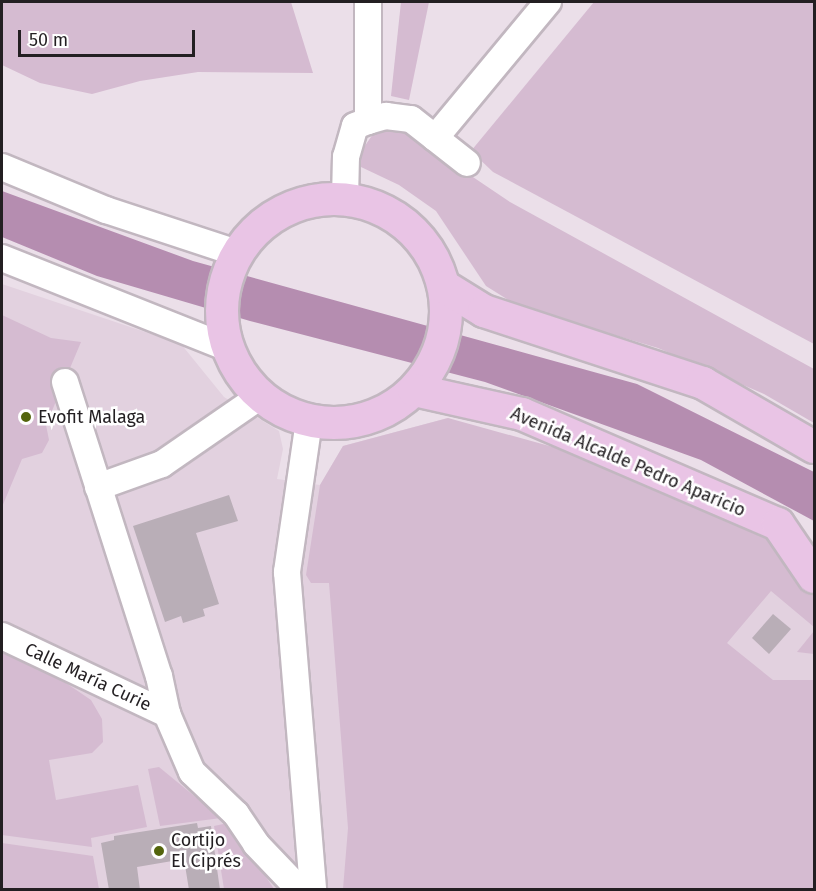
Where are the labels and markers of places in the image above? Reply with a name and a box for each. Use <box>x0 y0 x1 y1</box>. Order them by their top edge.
place label: Evofit Malaga <box>38 406 145 428</box>
marker: Evofit Malaga <box>19 410 33 424</box>
place label: Cortijo El Ciprés <box>171 830 241 872</box>
marker: Cortijo El Ciprés <box>152 844 166 858</box>

